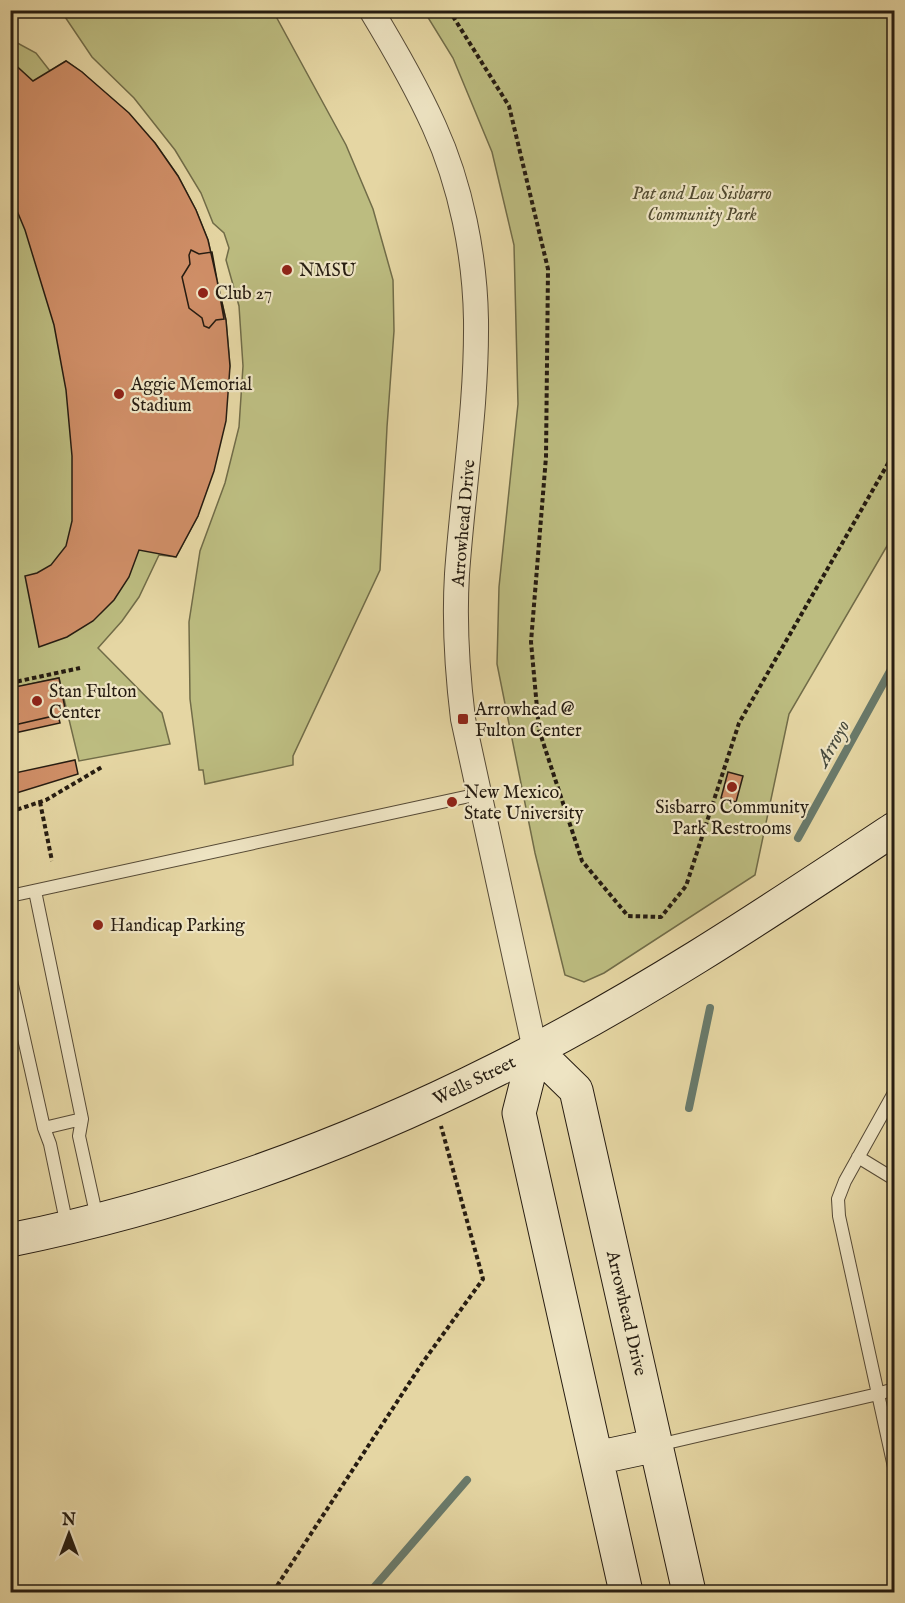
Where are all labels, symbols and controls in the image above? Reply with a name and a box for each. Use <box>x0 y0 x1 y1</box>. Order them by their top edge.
park label: Pat and Lou Sisbarro Community Park <box>632 183 772 227</box>
place label: NMSU <box>299 260 357 283</box>
marker: NMSU <box>280 263 294 277</box>
place label: Club 27 <box>215 283 272 306</box>
marker: Club 27 <box>196 286 210 300</box>
place label: Aggie Memorial Stadium <box>130 374 252 418</box>
marker: Aggie Memorial Stadium <box>112 387 126 401</box>
street label: Arrowhead Drive <box>447 459 482 589</box>
place label: Stan Fulton Center <box>49 681 137 725</box>
marker: Stan Fulton Center <box>30 694 44 708</box>
place label: Arrowhead @ Fulton Center <box>474 699 582 743</box>
marker: Arrowhead @ Fulton Center <box>456 712 470 726</box>
water label: Arroyo <box>809 716 856 773</box>
marker: Sisbarro Community Park Restrooms <box>725 780 739 794</box>
place label: New Mexico State University <box>464 782 584 826</box>
marker: New Mexico State University <box>445 795 459 809</box>
place label: Sisbarro Community Park Restrooms <box>655 797 809 841</box>
place label: Handicap Parking <box>110 915 245 938</box>
marker: Handicap Parking <box>91 918 105 932</box>
street label: Wells Street <box>429 1051 520 1111</box>
street label: Arrowhead Drive <box>600 1248 651 1378</box>
north arrow <box>39 1504 99 1564</box>
text: N <box>61 1511 76 1531</box>

